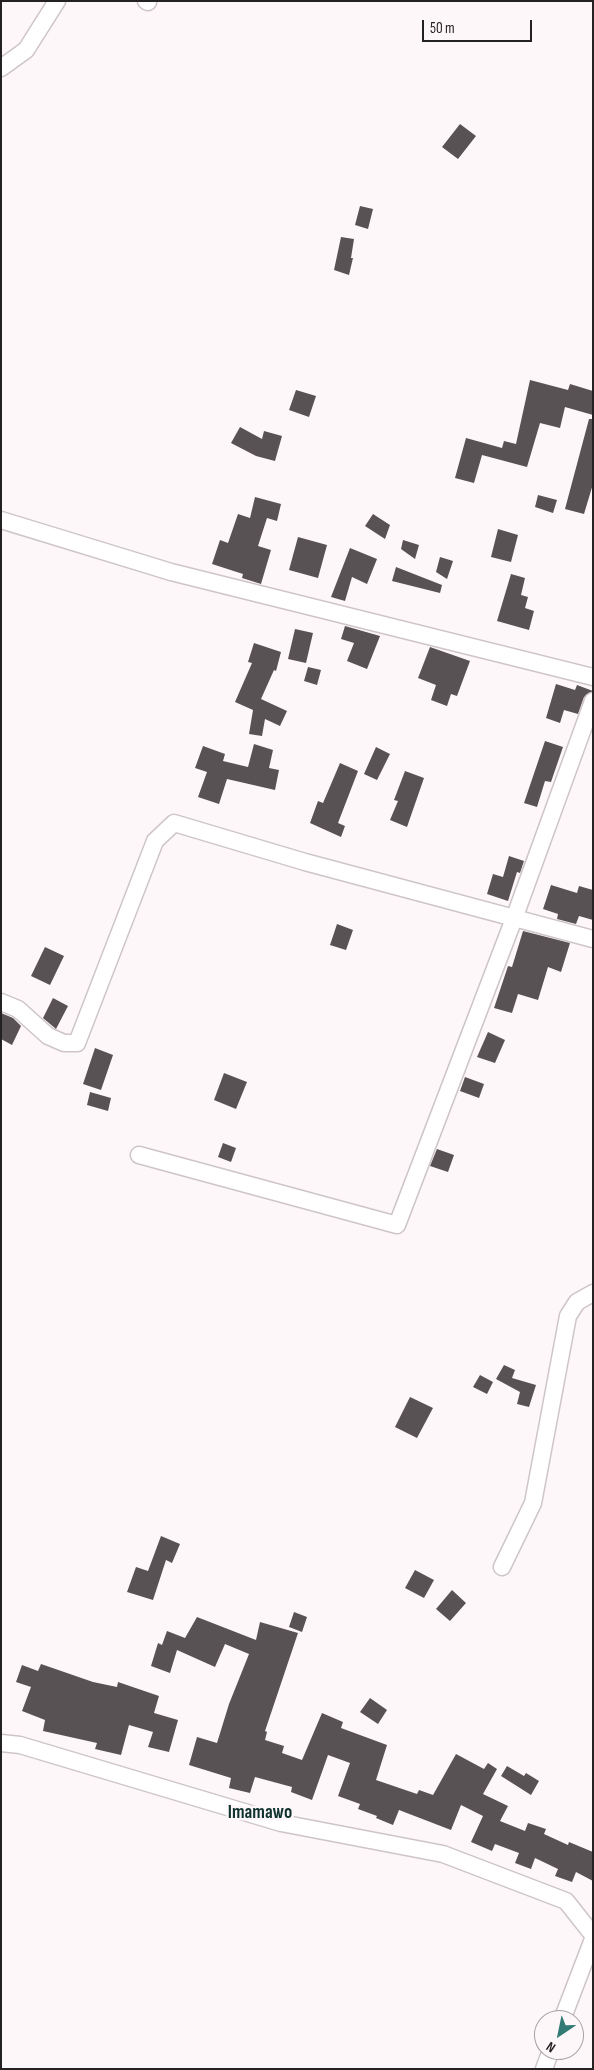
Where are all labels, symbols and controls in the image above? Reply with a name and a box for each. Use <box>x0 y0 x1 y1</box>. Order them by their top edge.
scale bar <box>424 10 534 42</box>
text: 50 m <box>430 19 455 38</box>
district label: Imamawo <box>228 1802 292 1824</box>
north arrow <box>534 2010 584 2060</box>
text: N <box>543 2038 559 2056</box>

